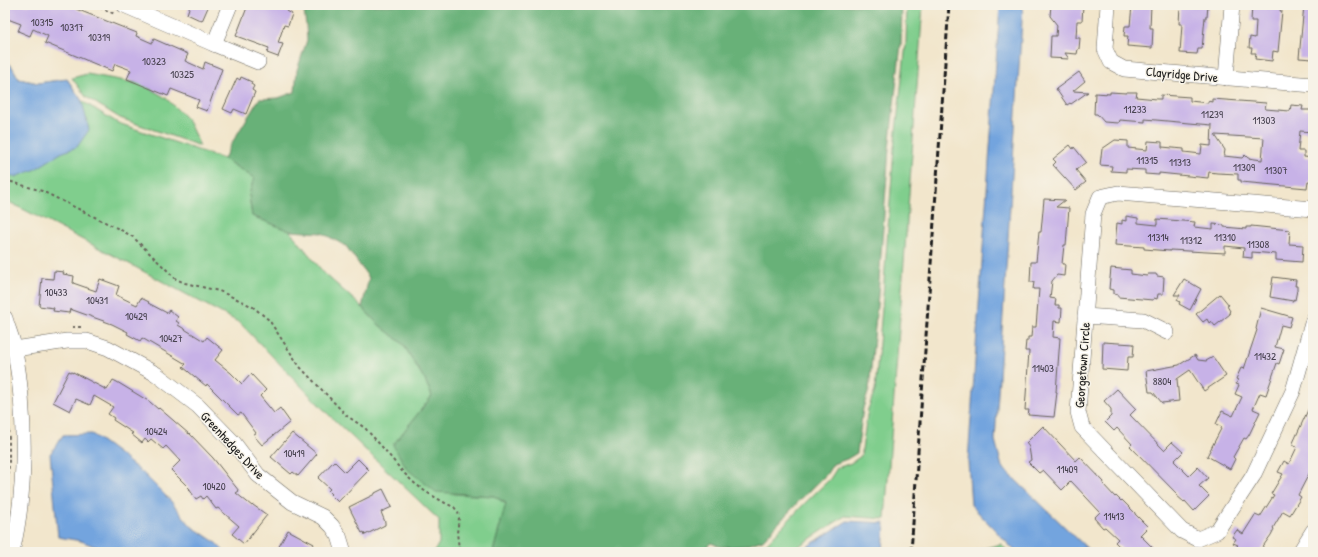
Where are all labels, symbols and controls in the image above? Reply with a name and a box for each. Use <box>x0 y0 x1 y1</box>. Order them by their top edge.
house number: 10315 <box>31 15 54 29</box>
house number: 10317 <box>60 20 84 34</box>
house number: 10319 <box>88 30 110 44</box>
house number: 10323 <box>142 54 166 68</box>
street label: Clayridge Drive <box>1145 62 1219 86</box>
house number: 10325 <box>170 67 194 81</box>
house number: 11233 <box>1124 102 1147 116</box>
house number: 11239 <box>1201 107 1223 121</box>
house number: 11303 <box>1253 113 1275 127</box>
house number: 11315 <box>1136 153 1158 167</box>
house number: 11313 <box>1169 155 1191 169</box>
house number: 11309 <box>1233 160 1255 174</box>
house number: 11307 <box>1264 163 1288 177</box>
house number: 11314 <box>1147 230 1169 244</box>
house number: 11310 <box>1214 230 1236 244</box>
house number: 11312 <box>1180 233 1202 247</box>
house number: 11308 <box>1247 237 1270 251</box>
house number: 10433 <box>45 285 68 299</box>
house number: 10431 <box>86 293 108 307</box>
house number: 10429 <box>125 309 147 323</box>
street label: Georgetown Circle <box>1070 322 1094 408</box>
house number: 10427 <box>159 331 183 345</box>
house number: 11432 <box>1254 349 1276 363</box>
house number: 11403 <box>1032 361 1054 375</box>
house number: 8804 <box>1153 374 1171 388</box>
street label: Greenhedges Drive <box>197 407 269 483</box>
house number: 10424 <box>145 424 167 438</box>
house number: 10419 <box>283 446 305 460</box>
house number: 11409 <box>1056 462 1078 476</box>
house number: 10420 <box>202 479 226 493</box>
house number: 11413 <box>1103 509 1125 523</box>

